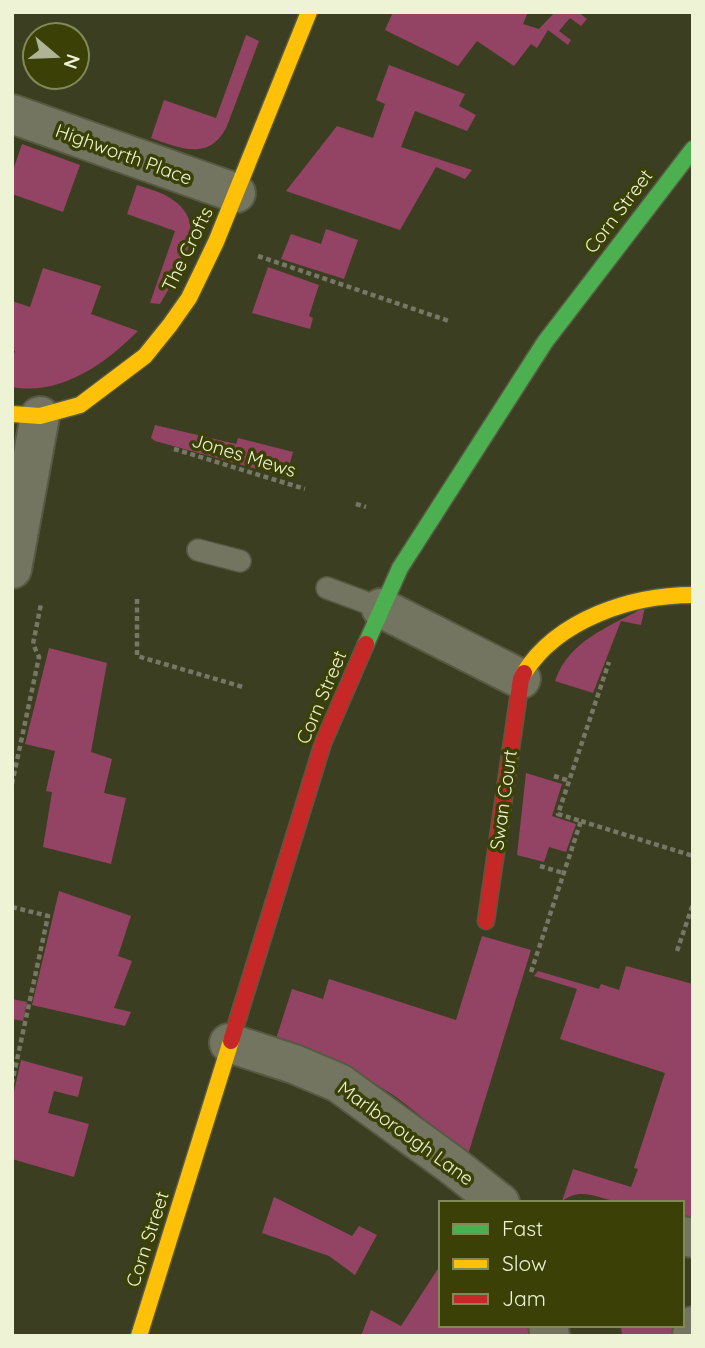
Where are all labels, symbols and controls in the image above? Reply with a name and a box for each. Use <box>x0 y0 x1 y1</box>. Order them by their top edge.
north arrow <box>21 21 91 91</box>
text: N <box>58 51 86 72</box>
street label: Highworth Place <box>52 118 196 190</box>
street label: Corn Street <box>579 164 657 258</box>
street label: The Crofts <box>156 202 218 295</box>
street label: Jones Mews <box>189 428 299 482</box>
street label: Corn Street <box>291 647 351 747</box>
street label: Swan Court <box>484 748 522 852</box>
street label: Marlborough Lane <box>333 1076 479 1190</box>
street label: Corn Street <box>120 1188 174 1290</box>
legend <box>439 1201 684 1327</box>
text: Fast <box>502 1215 543 1241</box>
text: Slow <box>502 1250 547 1276</box>
text: Jam <box>502 1285 546 1311</box>

